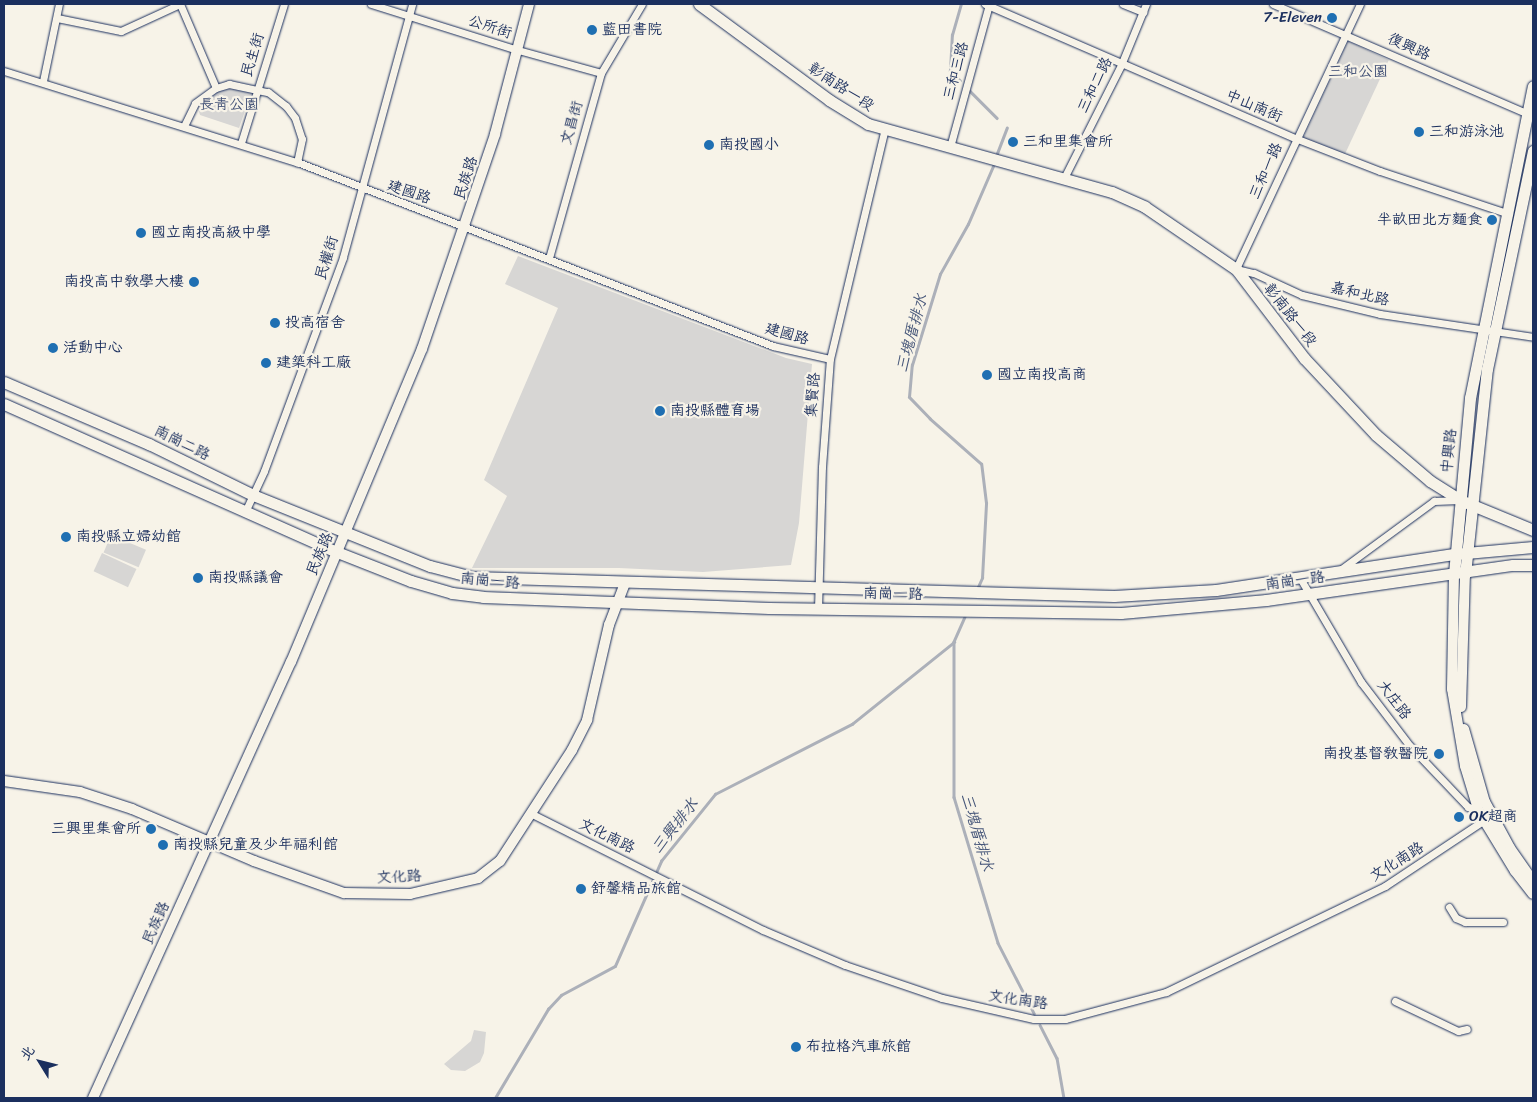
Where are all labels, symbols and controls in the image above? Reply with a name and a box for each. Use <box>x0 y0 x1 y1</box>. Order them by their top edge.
place label: 7-Eleven <box>1263 9 1322 27</box>
street label: 公所街 <box>466 11 514 43</box>
marker: 7-Eleven <box>1326 12 1338 24</box>
place label: 藍田書院 <box>602 21 662 39</box>
marker: 藍田書院 <box>586 24 598 36</box>
street label: 復興路 <box>1385 30 1433 64</box>
street label: 民生街 <box>238 31 268 79</box>
street label: 三和三路 <box>940 40 972 102</box>
street label: 三和二路 <box>1074 54 1116 116</box>
street label: 彰南路一段 <box>805 59 877 115</box>
park label: 三和公園 <box>1328 63 1388 81</box>
street label: 中山南街 <box>1223 86 1285 126</box>
park label: 長青公園 <box>199 96 259 114</box>
street label: 文昌街 <box>557 99 587 147</box>
place label: 三和游泳池 <box>1429 123 1504 141</box>
marker: 三和游泳池 <box>1413 126 1425 138</box>
place label: 三和里集會所 <box>1023 133 1113 151</box>
place label: 南投國小 <box>719 136 779 154</box>
marker: 三和里集會所 <box>1007 136 1019 148</box>
marker: 南投國小 <box>703 139 715 151</box>
street label: 三和一路 <box>1246 140 1286 202</box>
street label: 民族路 <box>450 154 482 202</box>
street label: 建國路 <box>385 176 433 208</box>
place label: 半畝田北方麵食 <box>1377 211 1482 229</box>
marker: 半畝田北方麵食 <box>1486 214 1498 226</box>
place label: 國立南投高級中學 <box>151 224 271 242</box>
marker: 國立南投高級中學 <box>135 227 147 239</box>
street label: 民權街 <box>312 234 342 282</box>
place label: 南投高中教學大樓 <box>64 273 184 291</box>
marker: 南投高中教學大樓 <box>188 276 200 288</box>
street label: 嘉和北路 <box>1329 278 1391 310</box>
street label: 彰南路一段 <box>1260 280 1320 350</box>
water label: 三塊厝排水 <box>892 292 932 374</box>
place label: 投高宿舍 <box>285 314 345 332</box>
marker: 投高宿舍 <box>269 317 281 329</box>
street label: 建國路 <box>763 319 811 349</box>
place label: 活動中心 <box>63 339 123 357</box>
marker: 活動中心 <box>47 342 59 354</box>
place label: 建築科工廠 <box>276 354 351 372</box>
marker: 建築科工廠 <box>260 357 272 369</box>
place label: 國立南投高商 <box>997 366 1087 384</box>
marker: 國立南投高商 <box>981 369 993 381</box>
street label: 集賢路 <box>802 372 824 418</box>
place label: 南投縣體育場 <box>670 402 760 420</box>
marker: 南投縣體育場 <box>654 405 666 417</box>
street label: 南崗二路 <box>151 422 213 464</box>
street label: 中興路 <box>1438 428 1460 474</box>
place label: 南投縣立婦幼館 <box>76 528 181 546</box>
street label: 民族路 <box>303 530 337 578</box>
marker: 南投縣立婦幼館 <box>60 531 72 543</box>
street label: 南崗一路 <box>1264 568 1326 594</box>
place label: 南投縣議會 <box>208 569 283 587</box>
street label: 南崗一路 <box>459 569 521 593</box>
marker: 南投縣議會 <box>192 572 204 584</box>
street label: 南崗一路 <box>863 584 923 604</box>
street label: 大庄路 <box>1373 677 1415 723</box>
place label: 南投基督教醫院 <box>1323 745 1428 763</box>
marker: 南投基督教醫院 <box>1432 747 1446 761</box>
water label: 三塊厝排水 <box>957 791 997 873</box>
water label: 三興排水 <box>648 795 702 857</box>
place label: OK超商 <box>1469 808 1518 826</box>
marker: OK超商 <box>1453 811 1465 823</box>
street label: 文化南路 <box>576 815 638 857</box>
place label: 三興里集會所 <box>51 820 141 838</box>
marker: 三興里集會所 <box>145 823 157 835</box>
place label: 南投縣兒童及少年福利館 <box>173 836 338 854</box>
street label: 文化南路 <box>1367 838 1427 886</box>
marker: 南投縣兒童及少年福利館 <box>157 839 169 851</box>
street label: 文化路 <box>376 867 422 887</box>
place label: 舒馨精品旅館 <box>591 880 681 898</box>
marker: 舒馨精品旅館 <box>575 883 587 895</box>
street label: 民族路 <box>139 899 173 947</box>
street label: 文化南路 <box>987 987 1049 1013</box>
north arrow <box>15 1037 65 1087</box>
place label: 布拉格汽車旅館 <box>806 1038 911 1056</box>
text: 北 <box>13 1040 42 1066</box>
marker: 布拉格汽車旅館 <box>790 1041 802 1053</box>

